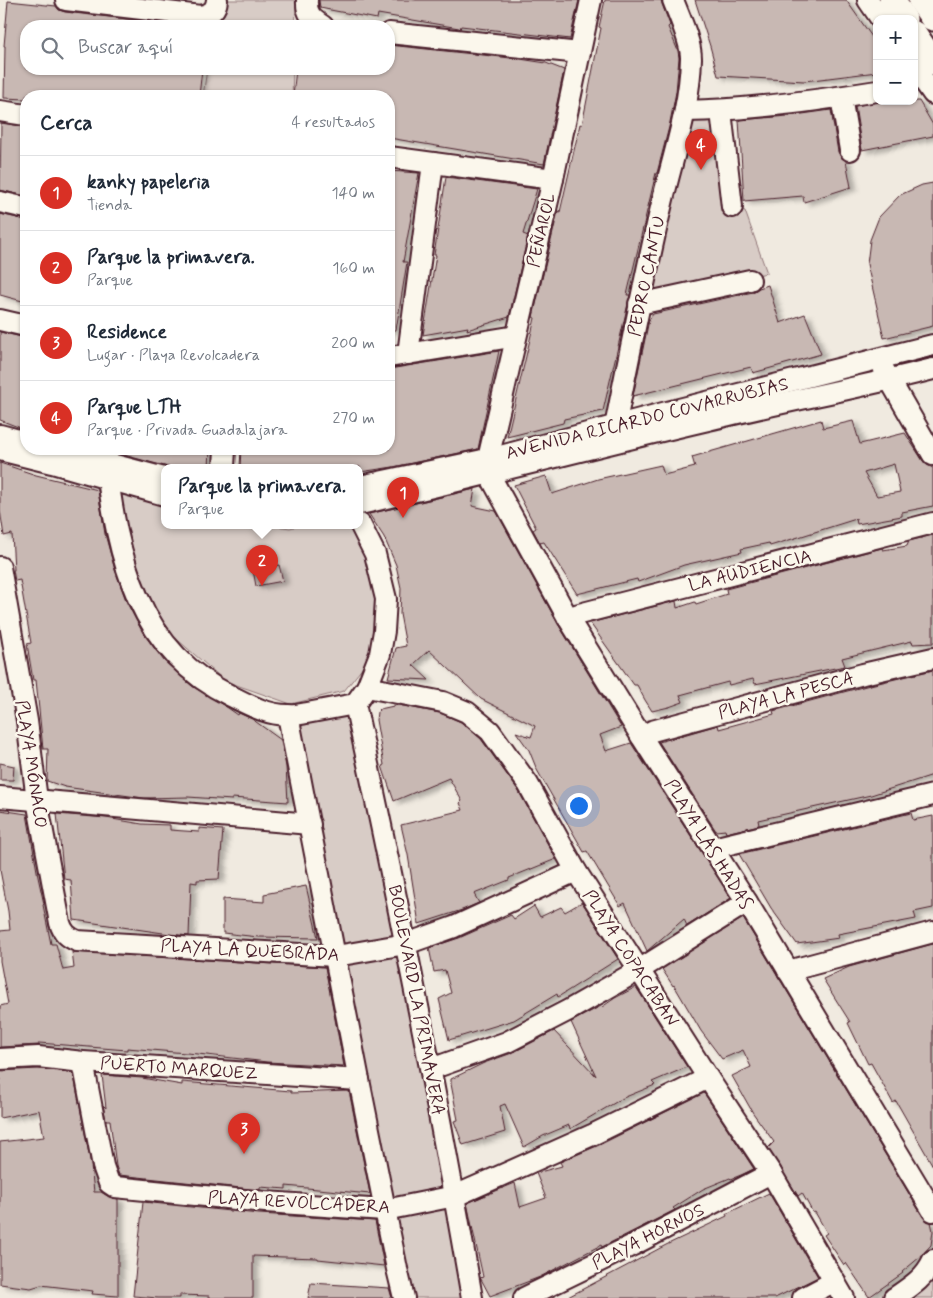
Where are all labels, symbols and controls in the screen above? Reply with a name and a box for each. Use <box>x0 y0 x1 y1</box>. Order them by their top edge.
map controls <box>873 15 918 105</box>
button: + <box>873 15 918 60</box>
search box <box>20 20 395 75</box>
icon: search <box>38 34 66 62</box>
text: Buscar aquí <box>78 35 173 60</box>
button: − <box>873 60 918 105</box>
text: Cerca <box>40 109 93 137</box>
text: 4 resultados <box>291 112 375 133</box>
pin: 4 <box>685 129 717 170</box>
text: kanky papeleria <box>87 170 210 195</box>
text: 1 <box>52 183 60 204</box>
text: 140 m <box>331 183 375 204</box>
street label: PEÑAROL <box>522 191 562 270</box>
text: Tienda <box>87 195 132 216</box>
street label: PEDRO CANTU <box>623 214 671 339</box>
text: Parque la primavera. <box>87 245 255 270</box>
text: 2 <box>52 258 60 279</box>
text: 160 m <box>332 258 375 279</box>
text: Parque <box>87 270 133 291</box>
text: Residence <box>87 320 167 345</box>
text: 3 <box>52 333 60 354</box>
text: 200 m <box>331 333 375 354</box>
text: Lugar · Playa Revolcadera <box>87 345 260 366</box>
street label: AVENIDA RICARDO COVARRUBIAS <box>503 372 791 466</box>
text: Parque LTH <box>87 395 181 420</box>
text: 4 <box>51 408 61 429</box>
text: 270 m <box>332 408 375 429</box>
text: Parque · Privada Guadalajara <box>87 420 287 441</box>
popup <box>161 464 363 529</box>
text: Parque la primavera. <box>178 474 346 499</box>
pin: 1 <box>387 477 419 518</box>
text: Parque <box>178 499 224 520</box>
street label: LA AUDIENCIA <box>686 544 814 598</box>
pin: 2 <box>246 545 278 586</box>
street label: PLAYA LA PESCA <box>716 666 857 726</box>
street label: PLAYA MÓNACO <box>9 698 53 830</box>
street label: PLAYA LAS HADAS <box>658 775 758 914</box>
your location <box>566 793 592 819</box>
street label: BOULEVARD LA PRIMAVERA <box>382 883 450 1117</box>
street label: PLAYA COPACABAN <box>577 885 684 1032</box>
street label: PLAYA LA QUEBRADA <box>160 934 340 968</box>
street label: PUERTO MARQUEZ <box>99 1052 259 1087</box>
pin: 3 <box>228 1113 260 1154</box>
street label: PLAYA REVOLCADERA <box>207 1186 391 1220</box>
street label: PLAYA HORNOS <box>588 1198 709 1276</box>

